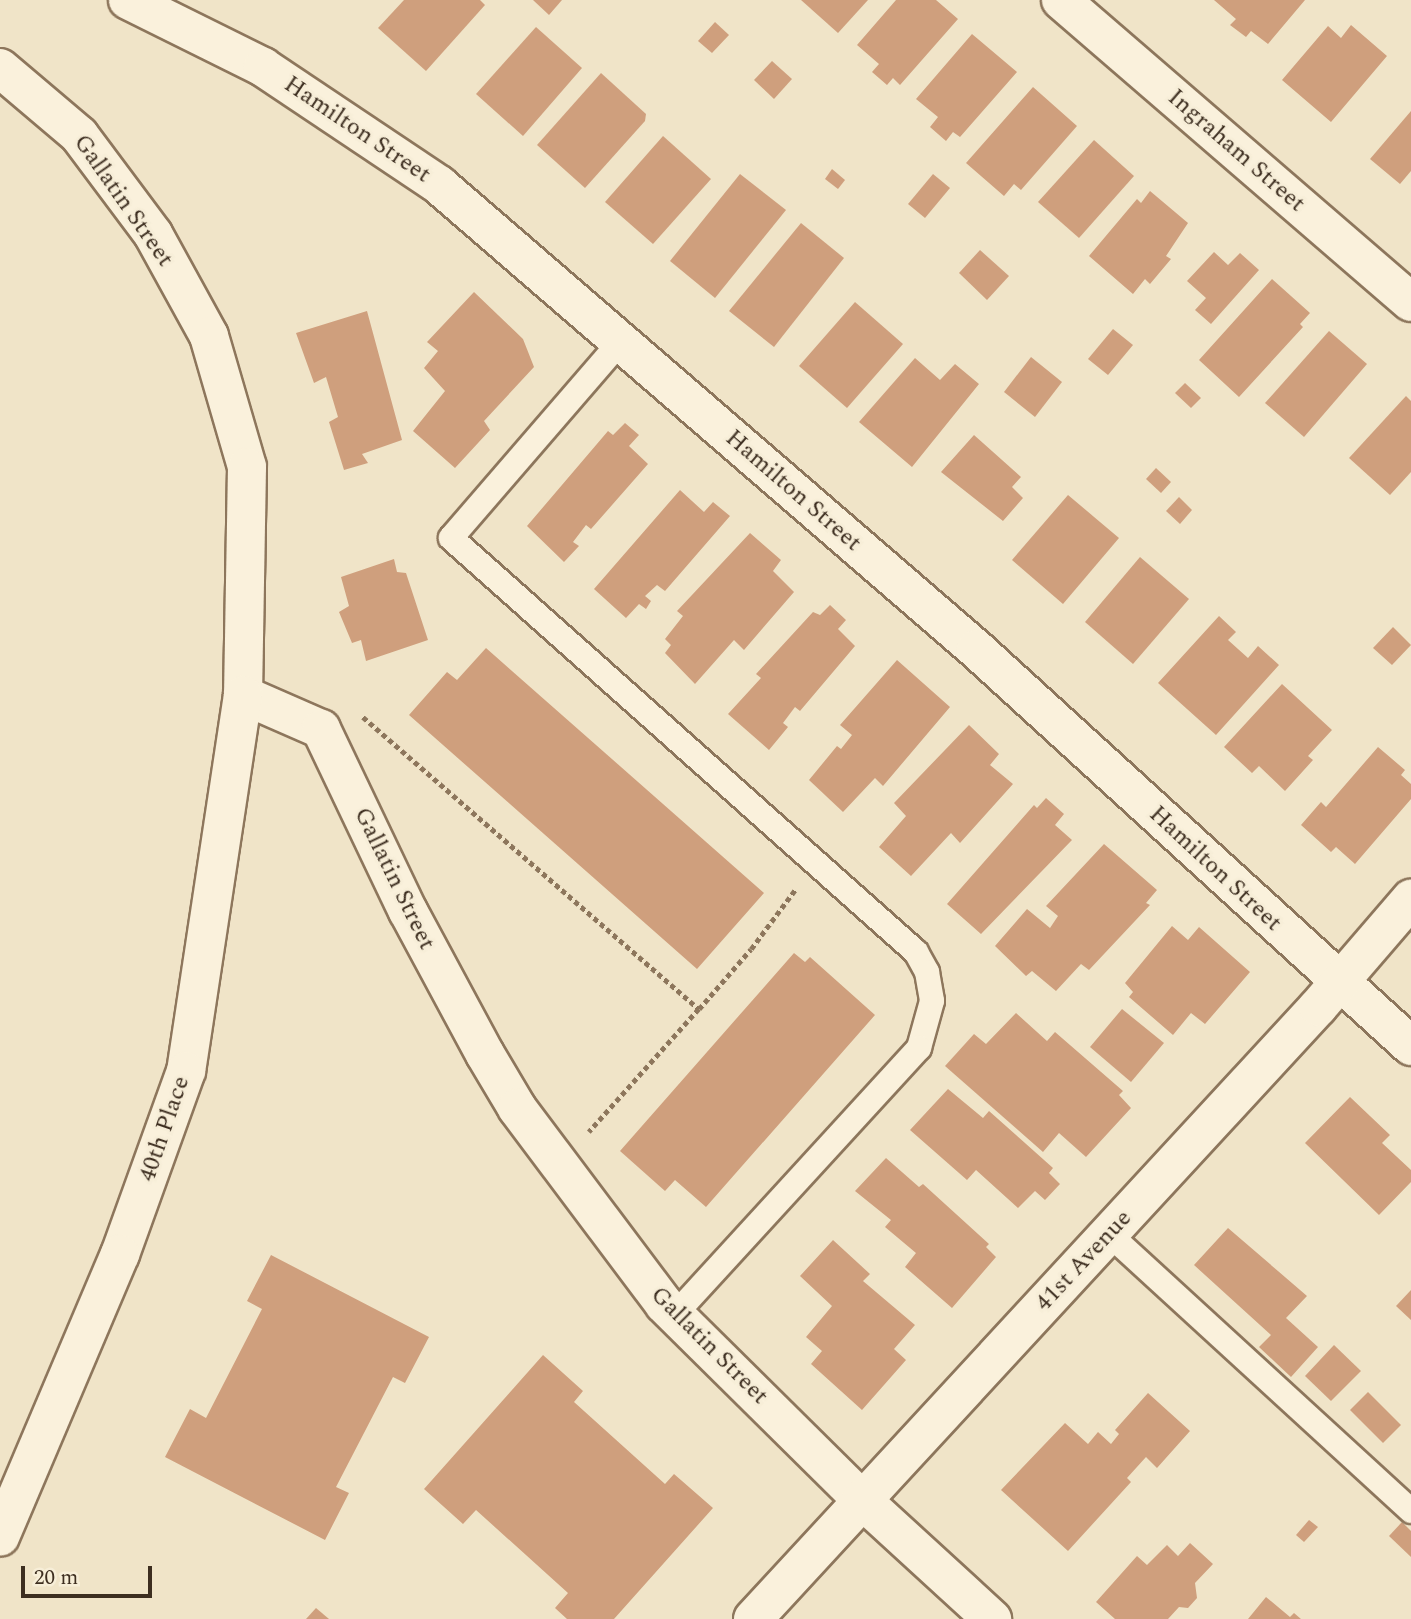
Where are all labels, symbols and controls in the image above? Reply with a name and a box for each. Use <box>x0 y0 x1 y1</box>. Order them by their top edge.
street label: Hamilton Street <box>278 70 436 190</box>
street label: Ingraham Street <box>1161 83 1311 219</box>
street label: Gallatin Street <box>67 129 179 273</box>
street label: Hamilton Street <box>719 424 867 558</box>
street label: Hamilton Street <box>1143 800 1287 938</box>
street label: Gallatin Street <box>347 803 441 955</box>
street label: 40th Place <box>134 1072 196 1186</box>
street label: 41st Avenue <box>1030 1204 1138 1318</box>
street label: Gallatin Street <box>644 1281 774 1411</box>
scale bar <box>24 1552 156 1596</box>
text: 20 m <box>34 1562 78 1594</box>

